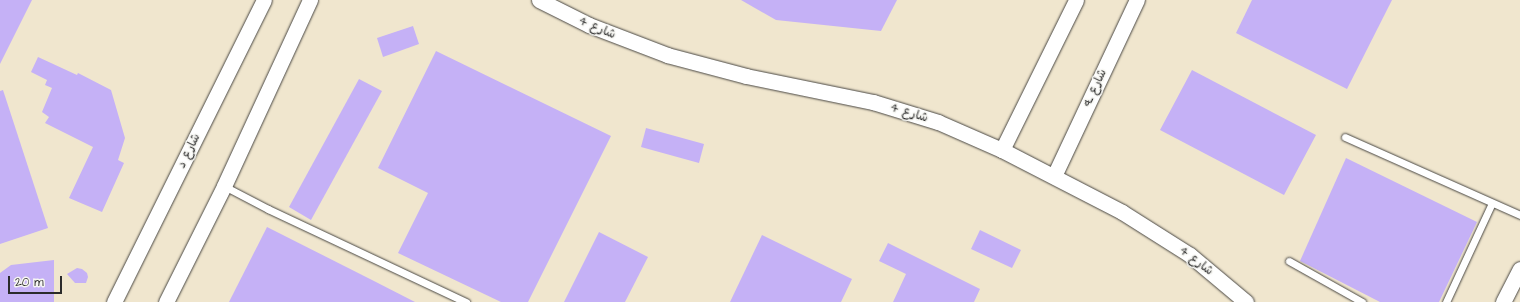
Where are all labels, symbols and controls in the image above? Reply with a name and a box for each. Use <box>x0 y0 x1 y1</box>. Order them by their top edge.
street label: شارع 4 <box>576 14 618 42</box>
street label: شارع ـه <box>1080 67 1110 109</box>
street label: شارع 4 <box>888 100 930 126</box>
street label: شارع د <box>175 131 203 171</box>
street label: شارع 4 <box>1176 244 1216 278</box>
scale bar <box>10 268 64 294</box>
text: 20 m <box>15 274 44 291</box>

